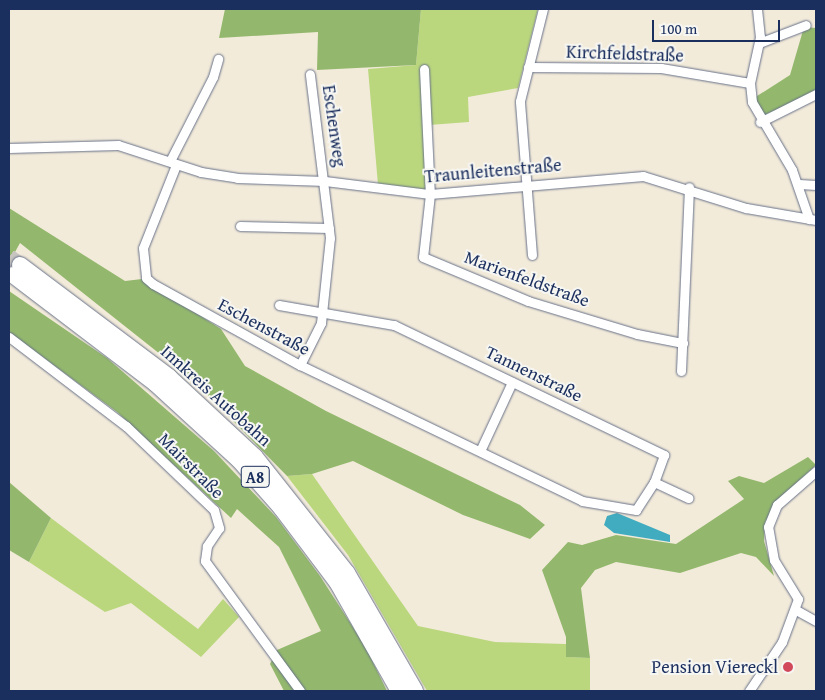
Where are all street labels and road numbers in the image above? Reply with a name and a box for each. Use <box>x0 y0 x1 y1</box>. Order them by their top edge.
street label: Kirchfeldstraße <box>566 41 684 67</box>
street label: Eschenweg <box>318 84 350 168</box>
street label: Traunleitenstraße <box>424 154 562 188</box>
street label: Marienfeldstraße <box>462 246 592 312</box>
street label: Eschenstraße <box>214 294 314 360</box>
street label: Innkreis Autobahn <box>156 341 276 451</box>
street label: Tannenstraße <box>482 341 586 407</box>
street label: Mairstraße <box>154 429 228 503</box>
road number: A8 <box>240 464 270 491</box>

